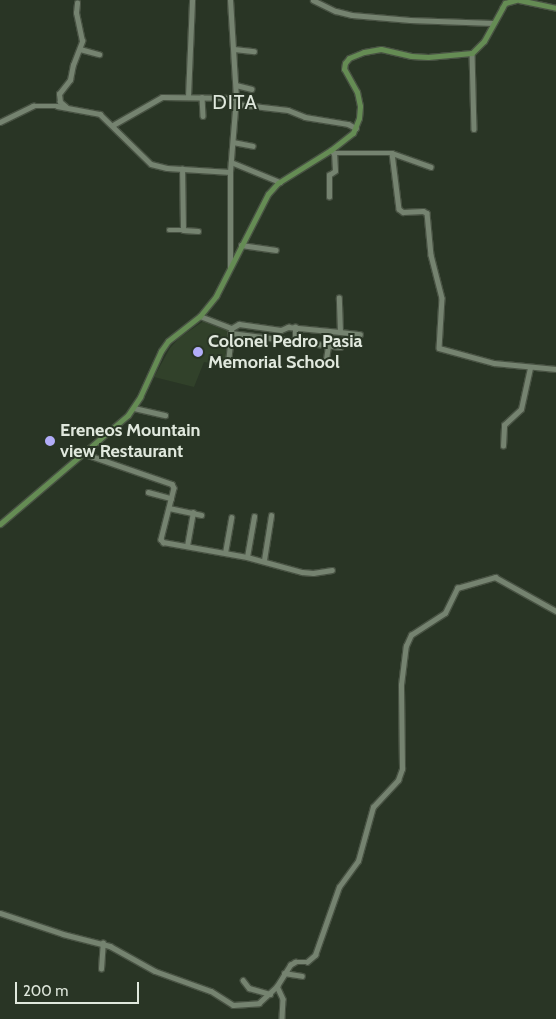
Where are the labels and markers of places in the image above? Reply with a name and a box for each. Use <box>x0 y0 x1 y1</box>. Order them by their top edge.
place label: Colonel Pedro Pasia Memorial School <box>208 331 362 374</box>
marker: Colonel Pedro Pasia Memorial School <box>192 346 204 358</box>
place label: Ereneos Mountain view Restaurant <box>60 420 201 462</box>
marker: Ereneos Mountain view Restaurant <box>44 435 56 447</box>

